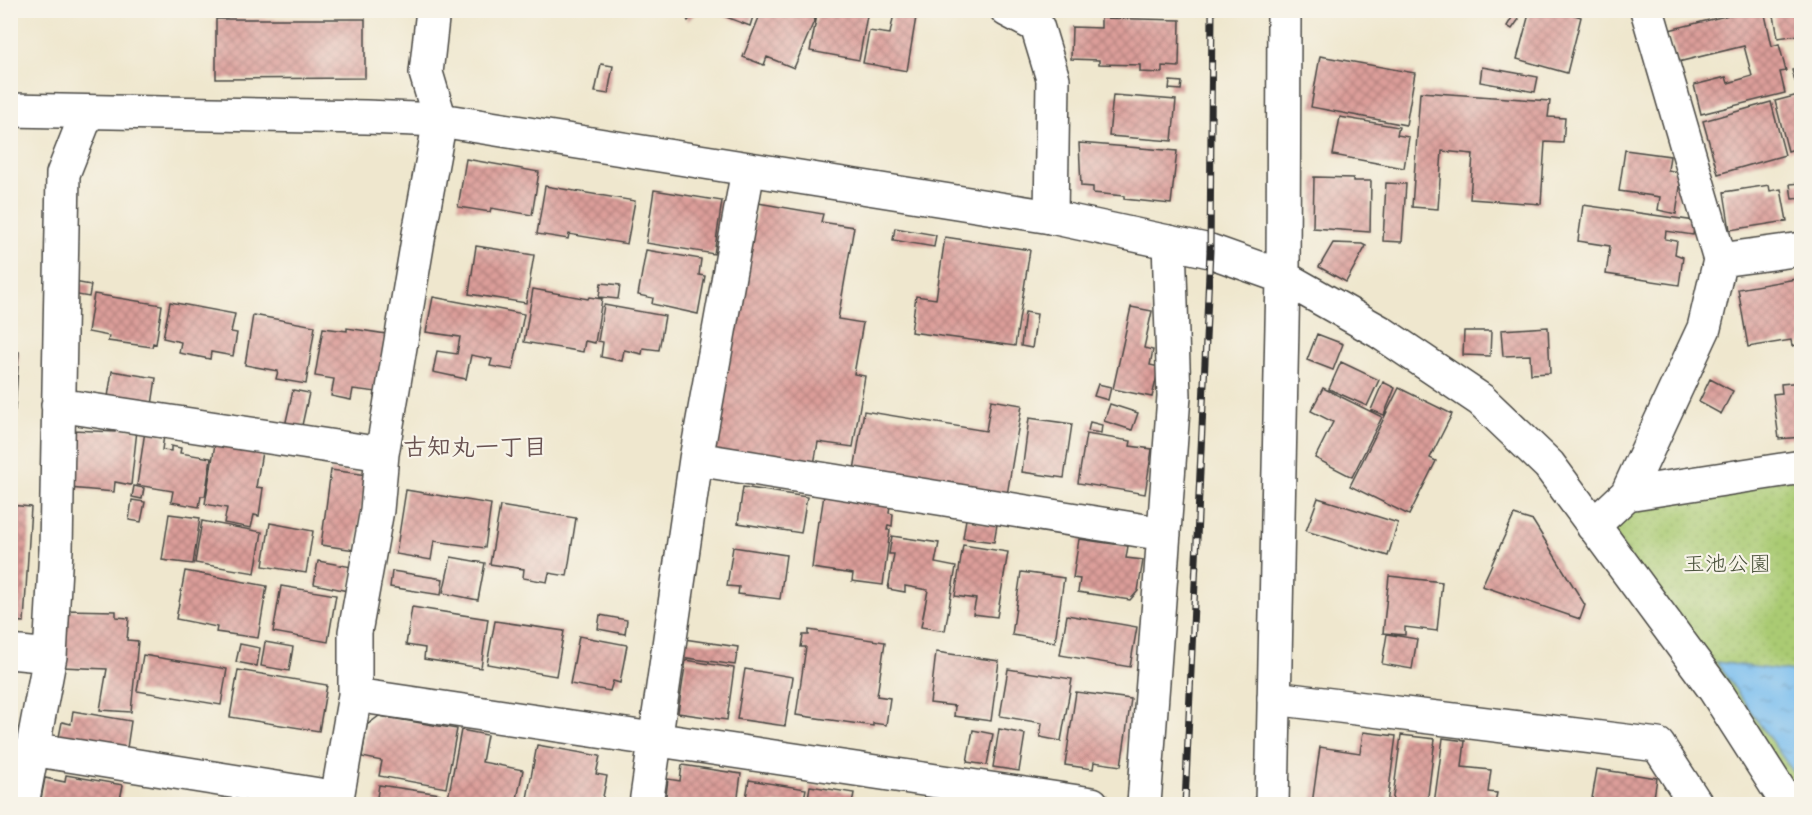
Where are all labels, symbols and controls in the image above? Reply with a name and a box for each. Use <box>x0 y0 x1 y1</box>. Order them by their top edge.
district label: 古知丸一丁目 <box>403 433 547 464</box>
park label: 玉池公園 <box>1683 551 1771 579</box>

